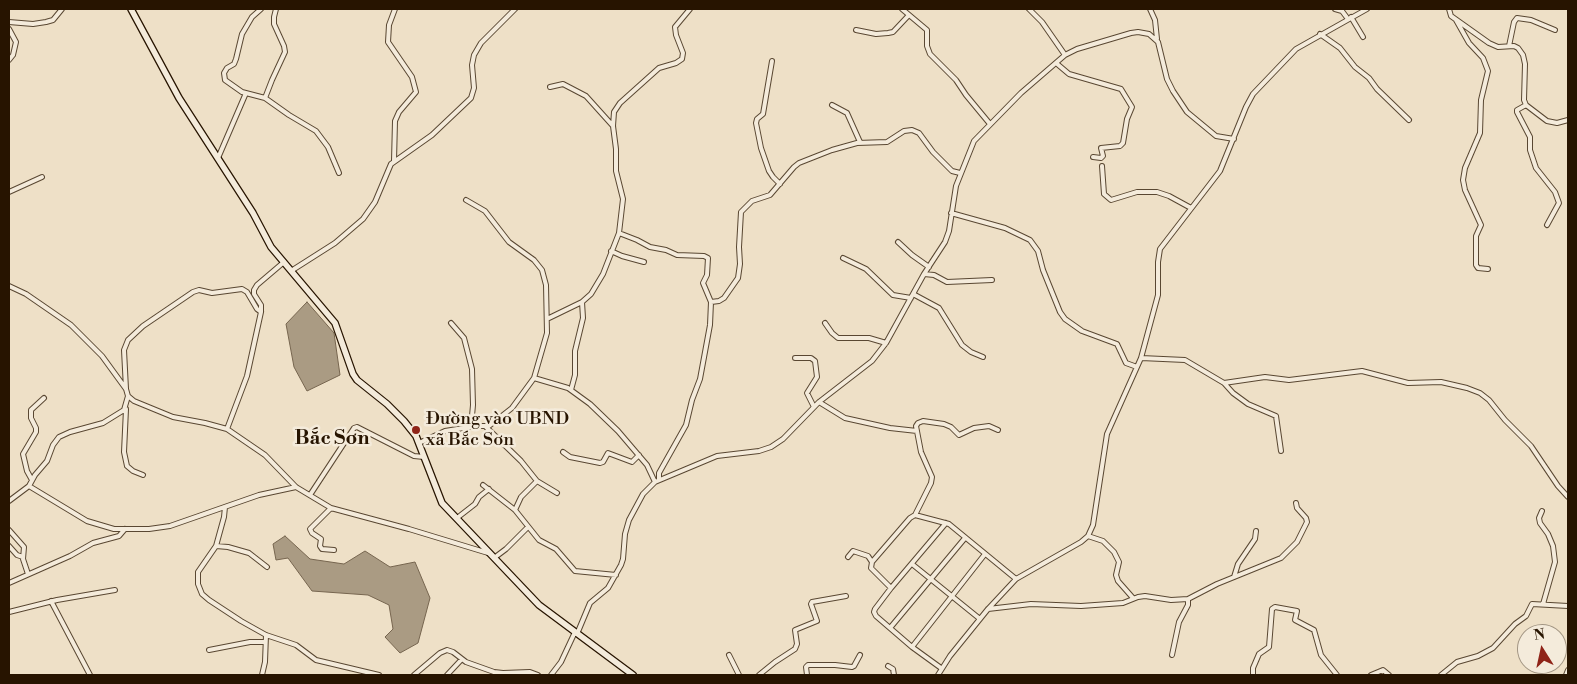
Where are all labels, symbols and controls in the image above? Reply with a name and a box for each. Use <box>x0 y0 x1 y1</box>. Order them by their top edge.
place label: Đường vào UBND xã Bắc Sơn <box>426 409 569 452</box>
marker: Đường vào UBND xã Bắc Sơn <box>410 424 422 436</box>
district label: Bắc Sơn <box>295 427 369 451</box>
north arrow <box>1517 624 1567 674</box>
text: N <box>1533 625 1547 645</box>

